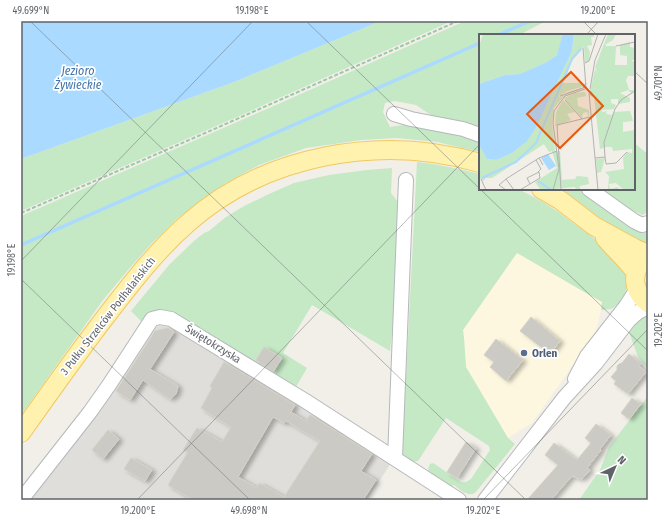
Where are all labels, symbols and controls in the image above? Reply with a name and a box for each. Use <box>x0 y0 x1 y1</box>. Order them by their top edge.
text: 49.699°N <box>13 5 49 17</box>
text: 19.198°E <box>235 5 269 17</box>
text: 19.200°E <box>580 5 616 17</box>
inset map <box>479 34 635 190</box>
water label: Jezioro Żywieckie <box>54 64 102 92</box>
text: 49.701°N <box>653 65 665 101</box>
text: 19.198°E <box>6 243 18 277</box>
street label: 3 Pułku Strzelców Podhalańskich <box>58 254 158 378</box>
text: 19.202°E <box>653 313 665 347</box>
street label: Świętokrzyska <box>183 321 244 366</box>
place label: Orlen <box>532 347 557 360</box>
marker: Orlen <box>519 348 529 358</box>
north arrow <box>595 447 635 487</box>
text: N <box>615 453 628 467</box>
text: 19.200°E <box>120 505 156 517</box>
text: 49.698°N <box>231 505 268 517</box>
text: 19.202°E <box>466 505 500 517</box>

